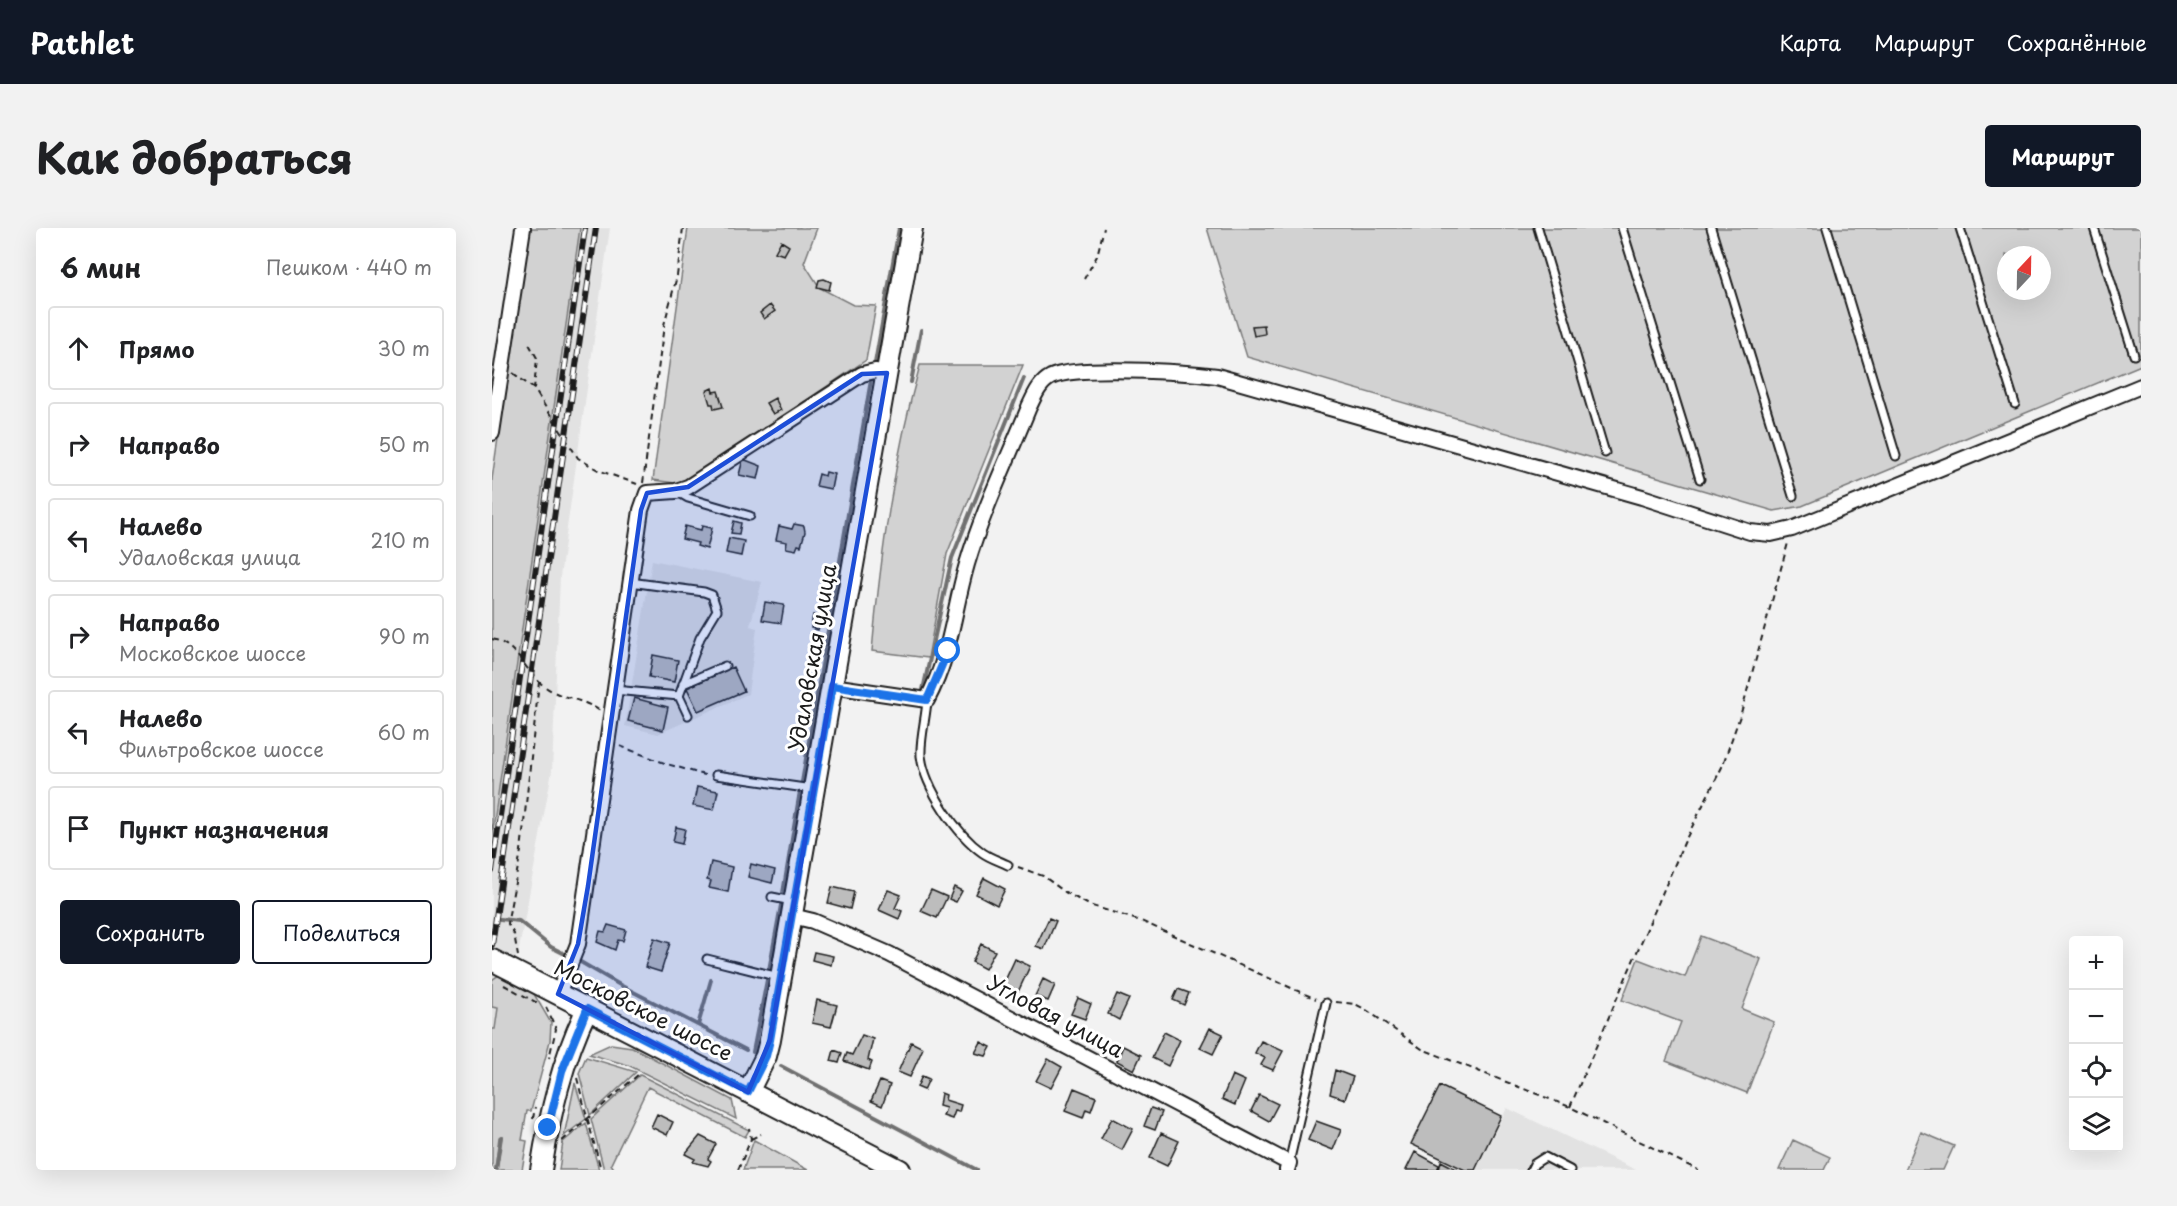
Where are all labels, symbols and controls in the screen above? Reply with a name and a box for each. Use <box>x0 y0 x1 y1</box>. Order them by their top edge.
text: Pathlet <box>30 21 134 64</box>
text: Карта <box>1780 26 1841 58</box>
text: Маршрут <box>1874 26 1974 58</box>
text: Сохранённые <box>2007 26 2147 58</box>
text: Как добраться <box>36 125 353 188</box>
button: Маршрут <box>1985 125 2141 187</box>
north arrow <box>1997 246 2051 300</box>
text: 6 мин <box>60 248 141 287</box>
text: Пешком · 440 m <box>266 252 432 282</box>
icon: ahead <box>62 332 95 365</box>
text: Прямо <box>119 332 194 365</box>
text: 30 m <box>377 333 430 363</box>
icon: right <box>62 428 95 461</box>
text: Направо <box>119 428 220 461</box>
text: 50 m <box>378 429 430 459</box>
text: Налево <box>119 509 202 542</box>
icon: left <box>62 524 95 557</box>
text: 210 m <box>371 525 430 555</box>
text: Удаловская улица <box>119 542 300 572</box>
street label: Удаловская улица <box>779 560 843 754</box>
text: Направо <box>119 605 220 638</box>
icon: right <box>62 620 95 653</box>
text: 90 m <box>379 621 430 651</box>
route start <box>934 637 960 663</box>
text: Московское шоссе <box>119 638 306 668</box>
text: Налево <box>119 701 202 734</box>
icon: left <box>62 716 95 749</box>
text: 60 m <box>378 717 430 747</box>
text: Фильтровское шоссе <box>119 734 324 764</box>
icon: arrive <box>62 812 95 845</box>
text: Пункт назначения <box>119 812 329 845</box>
button: Сохранить <box>60 900 240 964</box>
button: Поделиться <box>252 900 432 964</box>
map controls <box>2069 936 2123 1152</box>
button: + <box>2069 936 2123 990</box>
street label: Московское шоссе <box>549 950 739 1068</box>
street label: Угловая улица <box>982 966 1131 1065</box>
button: − <box>2069 990 2123 1044</box>
button: locate <box>2069 1044 2123 1098</box>
button: layers <box>2069 1098 2123 1152</box>
route end <box>534 1114 560 1140</box>

